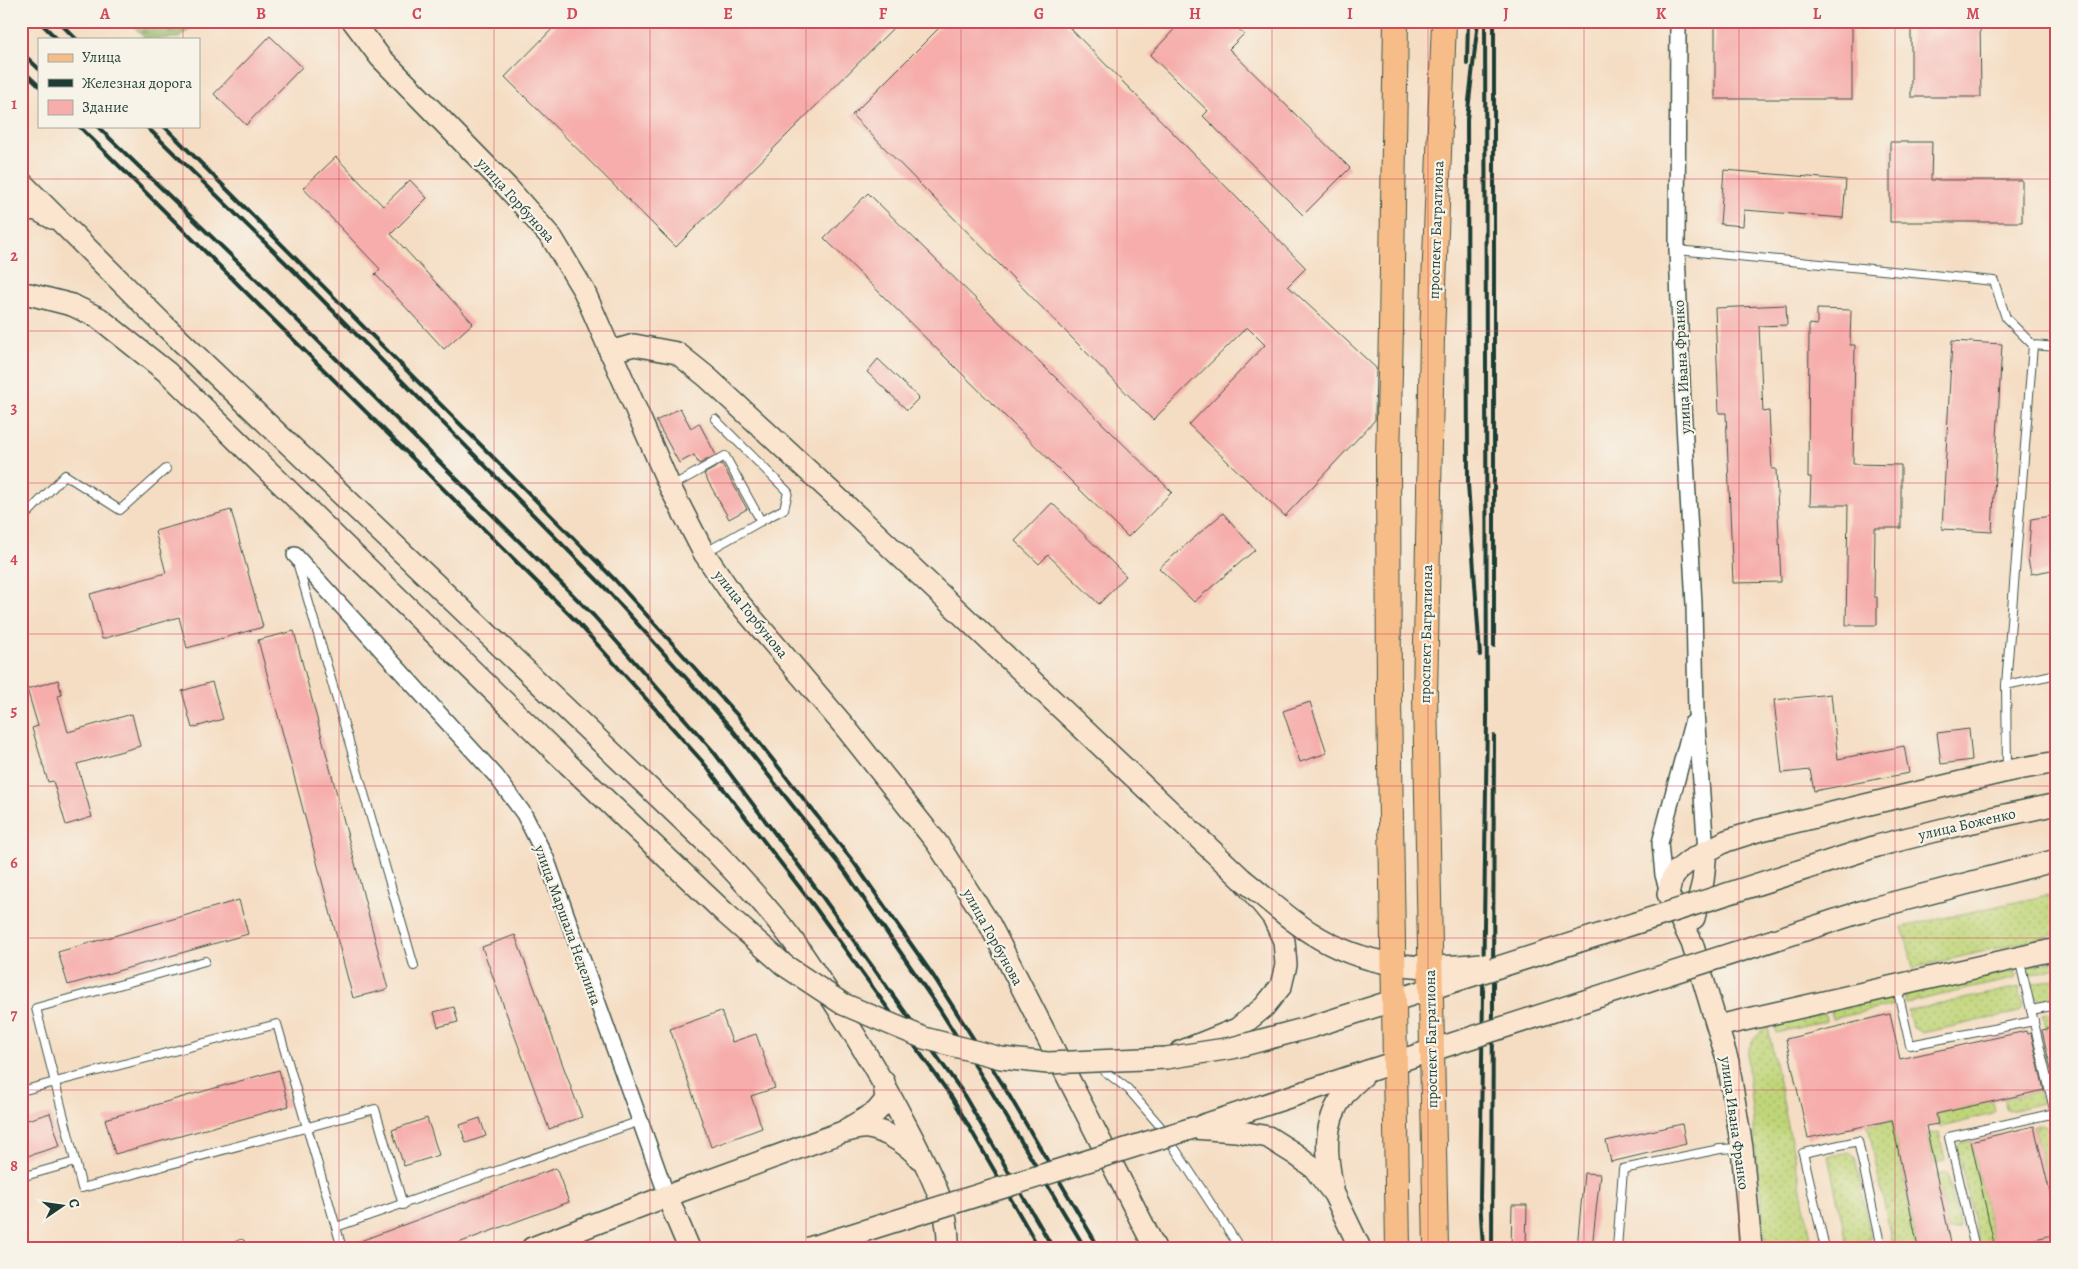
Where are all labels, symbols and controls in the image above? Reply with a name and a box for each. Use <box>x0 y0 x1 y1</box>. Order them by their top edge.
text: A <box>99 3 111 25</box>
text: B <box>256 3 266 25</box>
text: C <box>412 3 422 25</box>
text: D <box>566 3 578 25</box>
text: E <box>723 3 733 25</box>
text: F <box>879 3 888 25</box>
text: G <box>1034 3 1044 25</box>
text: H <box>1189 3 1201 25</box>
text: I <box>1347 3 1353 25</box>
text: J <box>1503 3 1509 25</box>
text: K <box>1656 3 1667 25</box>
text: L <box>1813 3 1822 25</box>
text: M <box>1966 3 1980 25</box>
legend <box>38 38 200 128</box>
text: Улица <box>82 47 121 67</box>
text: Железная дорога <box>82 73 192 93</box>
text: 1 <box>11 93 17 115</box>
text: Здание <box>82 97 129 117</box>
street label: улица Горбунова <box>472 152 560 247</box>
street label: проспект Багратиона <box>1424 160 1448 300</box>
text: 2 <box>10 245 18 267</box>
street label: улица Ивана Франко <box>1669 299 1696 436</box>
text: 3 <box>11 397 18 419</box>
text: 4 <box>10 548 18 570</box>
street label: проспект Багратиона <box>1415 564 1437 704</box>
street label: улица Горбунова <box>709 565 793 662</box>
text: 5 <box>11 700 18 722</box>
street label: улица Боженко <box>1915 803 2018 845</box>
street label: улица Маршала Неделина <box>529 841 606 1008</box>
text: 6 <box>10 852 18 874</box>
street label: улица Горбунова <box>958 884 1028 989</box>
street label: проспект Багратиона <box>1420 969 1442 1109</box>
text: 7 <box>11 1004 18 1026</box>
street label: улица Ивана Франко <box>1716 1054 1754 1191</box>
text: 8 <box>10 1155 18 1177</box>
north arrow <box>38 1182 88 1232</box>
text: С <box>64 1197 84 1210</box>

